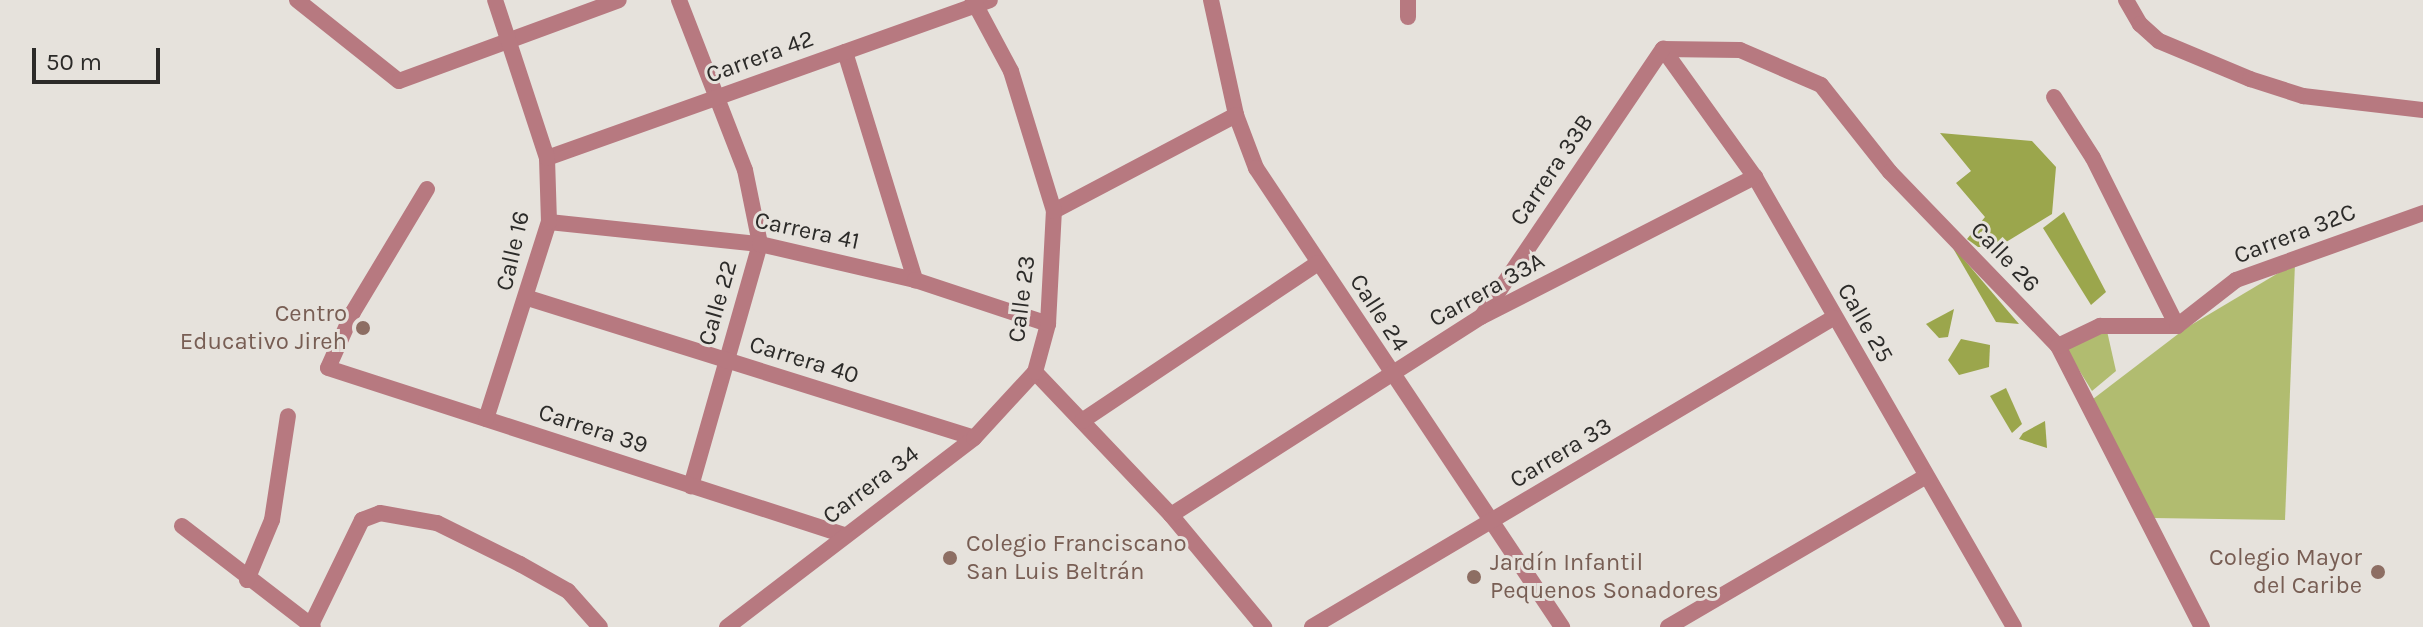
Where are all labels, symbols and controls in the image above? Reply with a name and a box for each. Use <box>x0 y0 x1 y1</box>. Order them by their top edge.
street label: Carrera 42 <box>702 24 818 90</box>
scale bar <box>36 32 164 82</box>
text: 50 m <box>46 48 102 76</box>
street label: Carrera 33B <box>1504 109 1600 231</box>
street label: Carrera 32C <box>2230 198 2360 270</box>
street label: Carrera 41 <box>752 206 862 256</box>
street label: Calle 16 <box>490 208 536 294</box>
street label: Calle 26 <box>1964 216 2046 298</box>
street label: Carrera 33A <box>1424 247 1550 333</box>
street label: Calle 23 <box>1002 254 1042 344</box>
street label: Calle 22 <box>692 257 744 349</box>
street label: Calle 24 <box>1343 269 1415 357</box>
street label: Calle 25 <box>1831 278 1899 368</box>
place label: Centro Educativo Jireh <box>180 300 347 356</box>
marker: Centro Educativo Jireh <box>354 319 372 337</box>
street label: Carrera 40 <box>746 330 862 390</box>
street label: Carrera 39 <box>535 398 651 460</box>
street label: Carrera 33 <box>1505 411 1617 495</box>
street label: Carrera 34 <box>817 440 925 530</box>
place label: Colegio Franciscano San Luis Beltrán <box>966 530 1187 586</box>
place label: Colegio Mayor del Caribe <box>2209 544 2362 600</box>
marker: Colegio Franciscano San Luis Beltrán <box>941 549 959 567</box>
place label: Jardín Infantil Pequenos Sonadores <box>1490 549 1719 605</box>
marker: Colegio Mayor del Caribe <box>2369 563 2387 581</box>
marker: Jardín Infantil Pequenos Sonadores <box>1465 568 1483 586</box>

